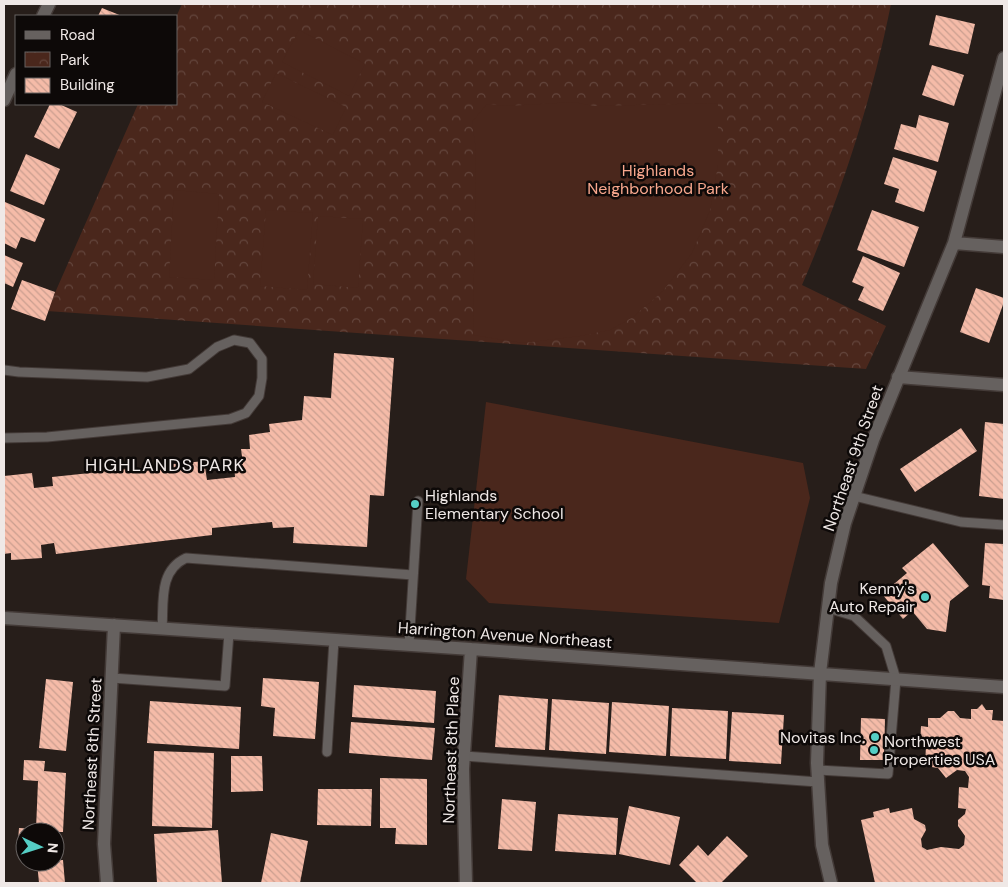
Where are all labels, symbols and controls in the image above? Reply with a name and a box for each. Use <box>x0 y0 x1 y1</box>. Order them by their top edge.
legend <box>15 15 178 105</box>
text: Road <box>60 25 95 45</box>
text: Park <box>60 50 90 70</box>
text: Building <box>60 75 115 95</box>
park label: Highlands Neighborhood Park <box>587 160 729 199</box>
street label: Northeast 9th Street <box>818 382 888 534</box>
district label: HIGHLANDS PARK <box>85 453 245 477</box>
place label: Highlands Elementary School <box>425 485 563 524</box>
marker: Highlands Elementary School <box>409 498 421 510</box>
place label: Kenny's Auto Repair <box>829 578 915 617</box>
marker: Kenny's Auto Repair <box>919 591 931 603</box>
street label: Harrington Avenue Northeast <box>397 617 613 653</box>
street label: Northeast 8th Place <box>438 676 464 824</box>
street label: Northeast 8th Street <box>78 677 106 831</box>
place label: Novitas Inc. <box>780 727 865 748</box>
marker: Novitas Inc. <box>869 731 881 743</box>
place label: Northwest Properties USA <box>884 731 996 770</box>
marker: Northwest Properties USA <box>868 744 880 756</box>
north arrow <box>15 822 65 872</box>
text: N <box>44 842 62 854</box>

